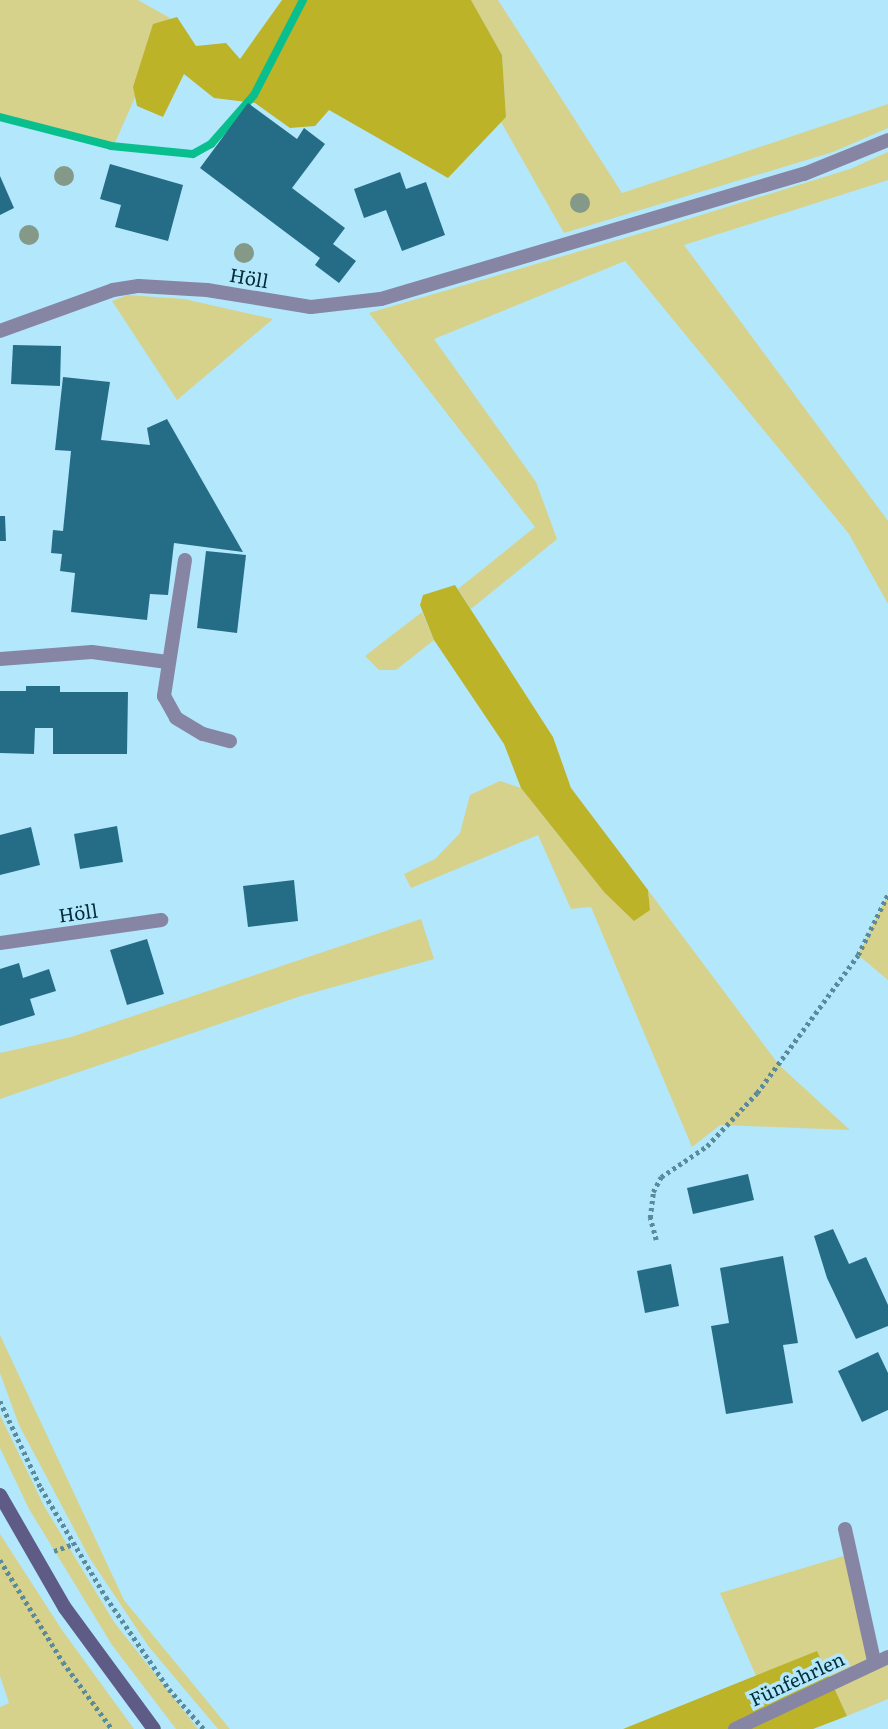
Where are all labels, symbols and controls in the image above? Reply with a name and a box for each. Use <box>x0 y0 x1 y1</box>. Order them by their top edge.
street label: Höll <box>228 263 270 293</box>
street label: Höll <box>57 899 99 927</box>
street label: Fünfehrlen <box>746 1647 848 1711</box>

